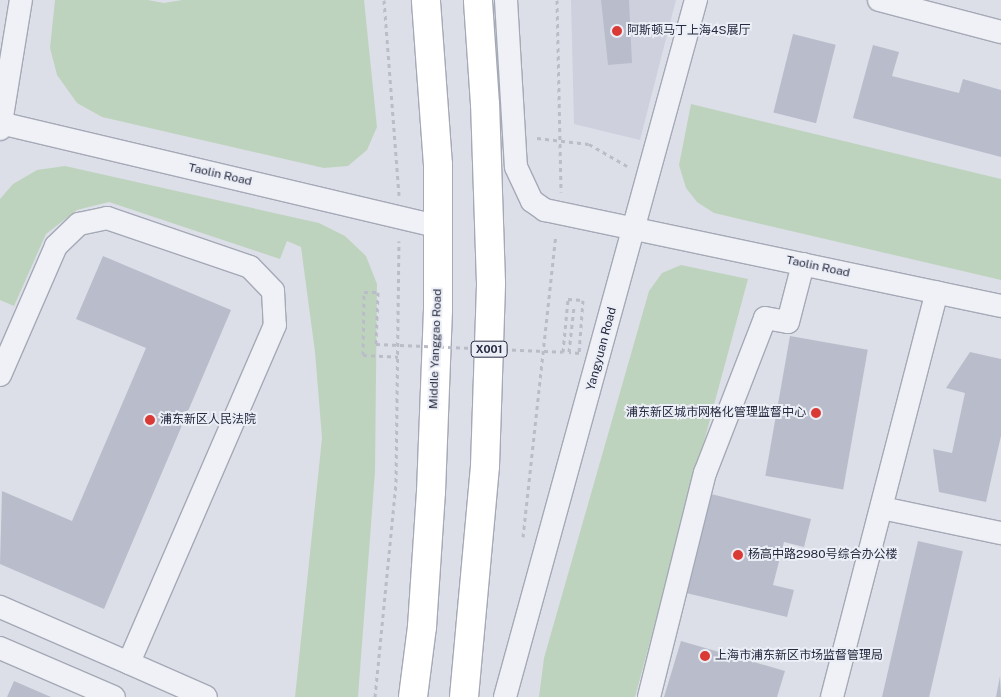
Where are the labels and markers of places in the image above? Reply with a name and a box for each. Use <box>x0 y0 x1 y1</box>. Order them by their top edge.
place label: 阿斯顿马丁上海4S展厅 <box>627 24 751 38</box>
marker: 阿斯顿马丁上海4S展厅 <box>611 25 623 37</box>
place label: 浦东新区城市网格化管理监督中心 <box>626 406 806 420</box>
marker: 浦东新区城市网格化管理监督中心 <box>810 407 822 419</box>
place label: 浦东新区人民法院 <box>160 413 256 427</box>
marker: 浦东新区人民法院 <box>144 414 156 426</box>
place label: 杨高中路2980号综合办公楼 <box>748 548 898 562</box>
marker: 杨高中路2980号综合办公楼 <box>732 549 744 561</box>
place label: 上海市浦东新区市场监督管理局 <box>715 649 883 663</box>
marker: 上海市浦东新区市场监督管理局 <box>699 650 711 662</box>

